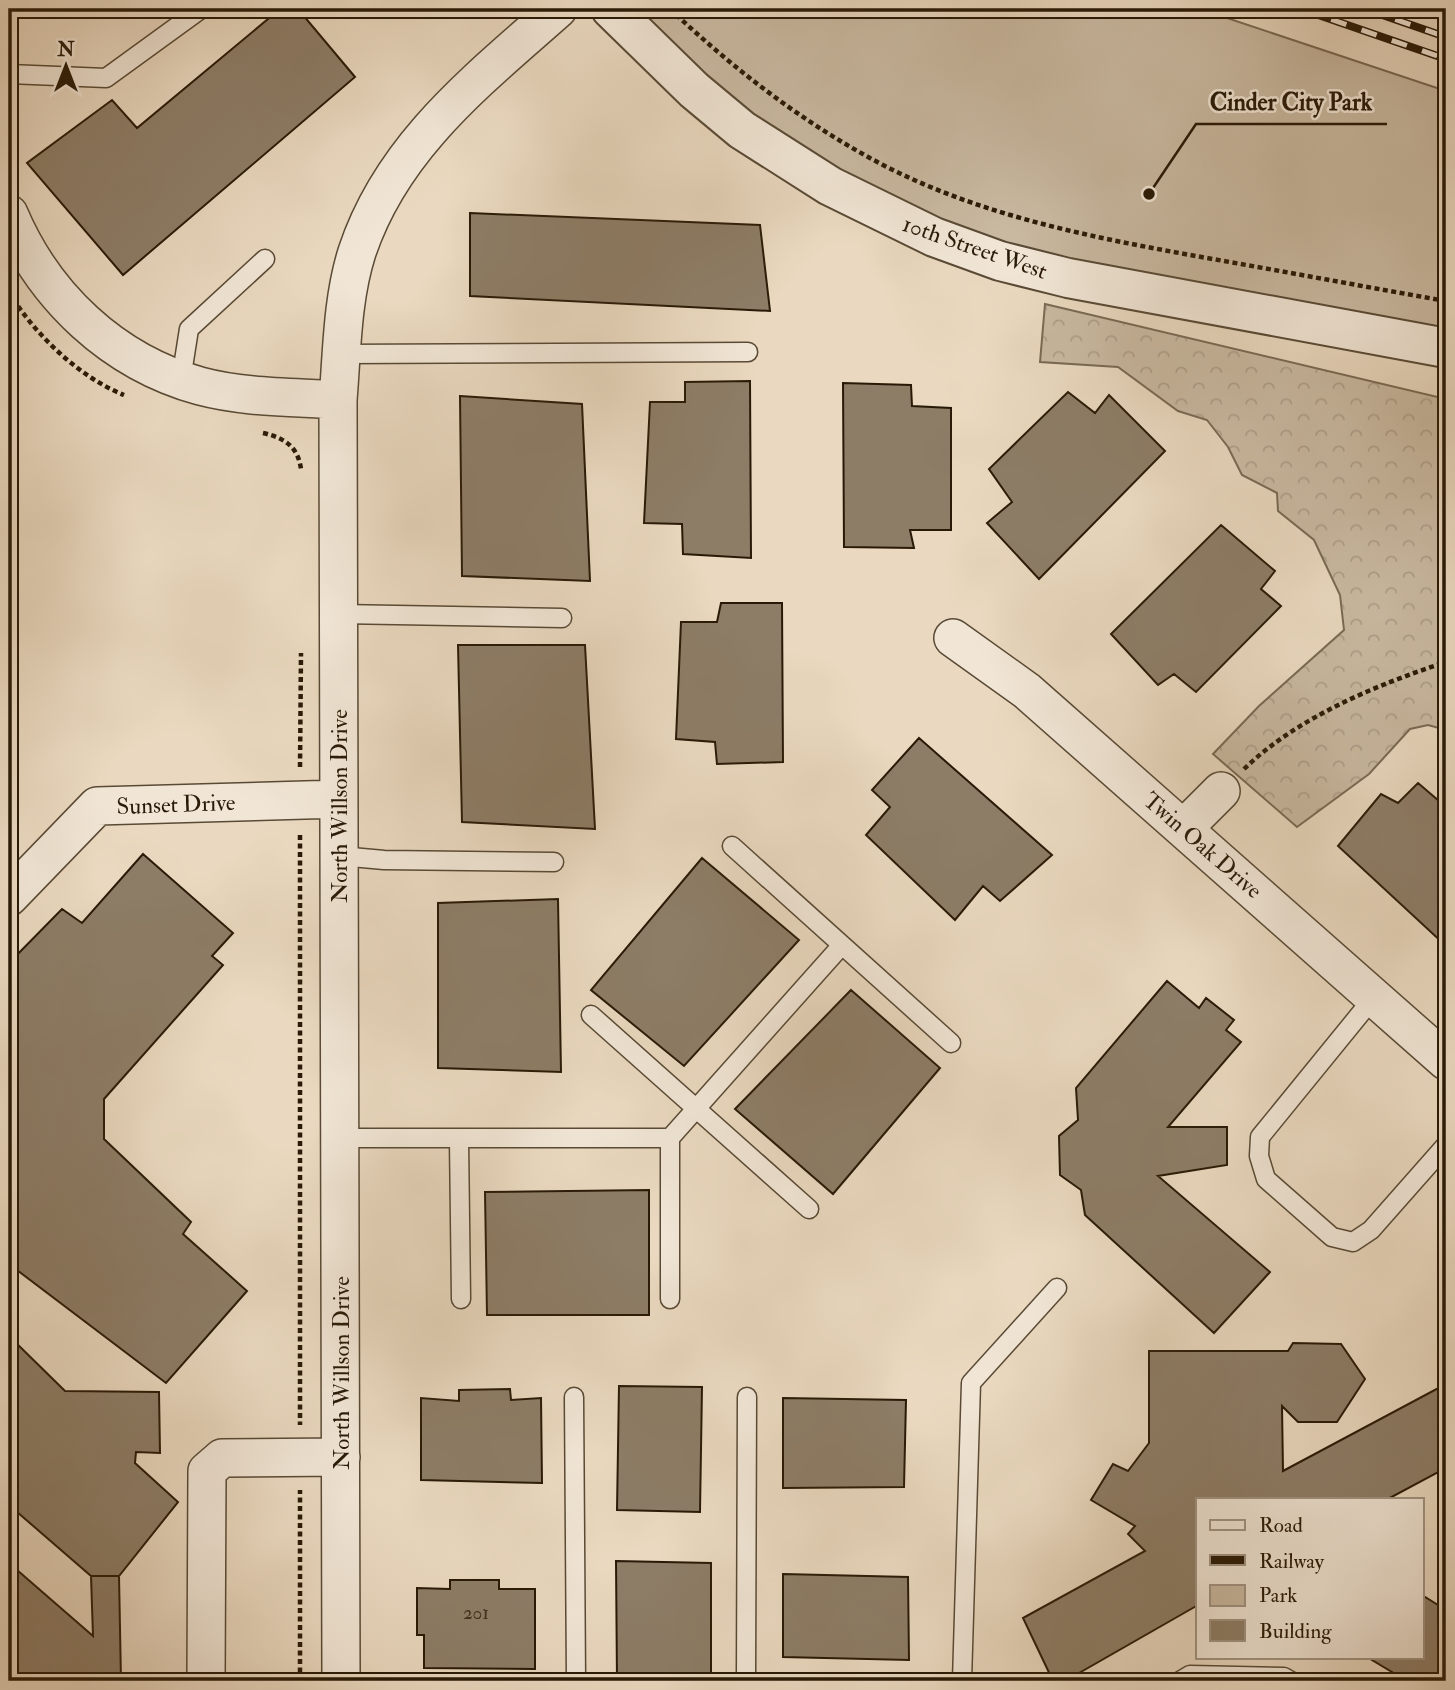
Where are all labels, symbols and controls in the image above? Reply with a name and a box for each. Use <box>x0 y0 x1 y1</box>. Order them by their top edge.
north arrow <box>32 32 102 102</box>
text: N <box>56 38 75 62</box>
callout: Cinder City Park <box>1196 79 1387 124</box>
text: Cinder City Park <box>1210 87 1373 118</box>
street label: 10th Street West <box>899 209 1051 286</box>
street label: North Willson Drive <box>325 709 354 903</box>
street label: Twin Oak Drive <box>1137 786 1268 905</box>
street label: Sunset Drive <box>116 788 236 821</box>
street label: North Willson Drive <box>327 1276 356 1470</box>
legend <box>1196 1498 1424 1658</box>
text: Road <box>1259 1512 1304 1539</box>
text: Railway <box>1259 1548 1325 1575</box>
text: Park <box>1259 1582 1297 1609</box>
house number: 201 <box>463 1601 489 1625</box>
text: Building <box>1259 1618 1332 1645</box>

